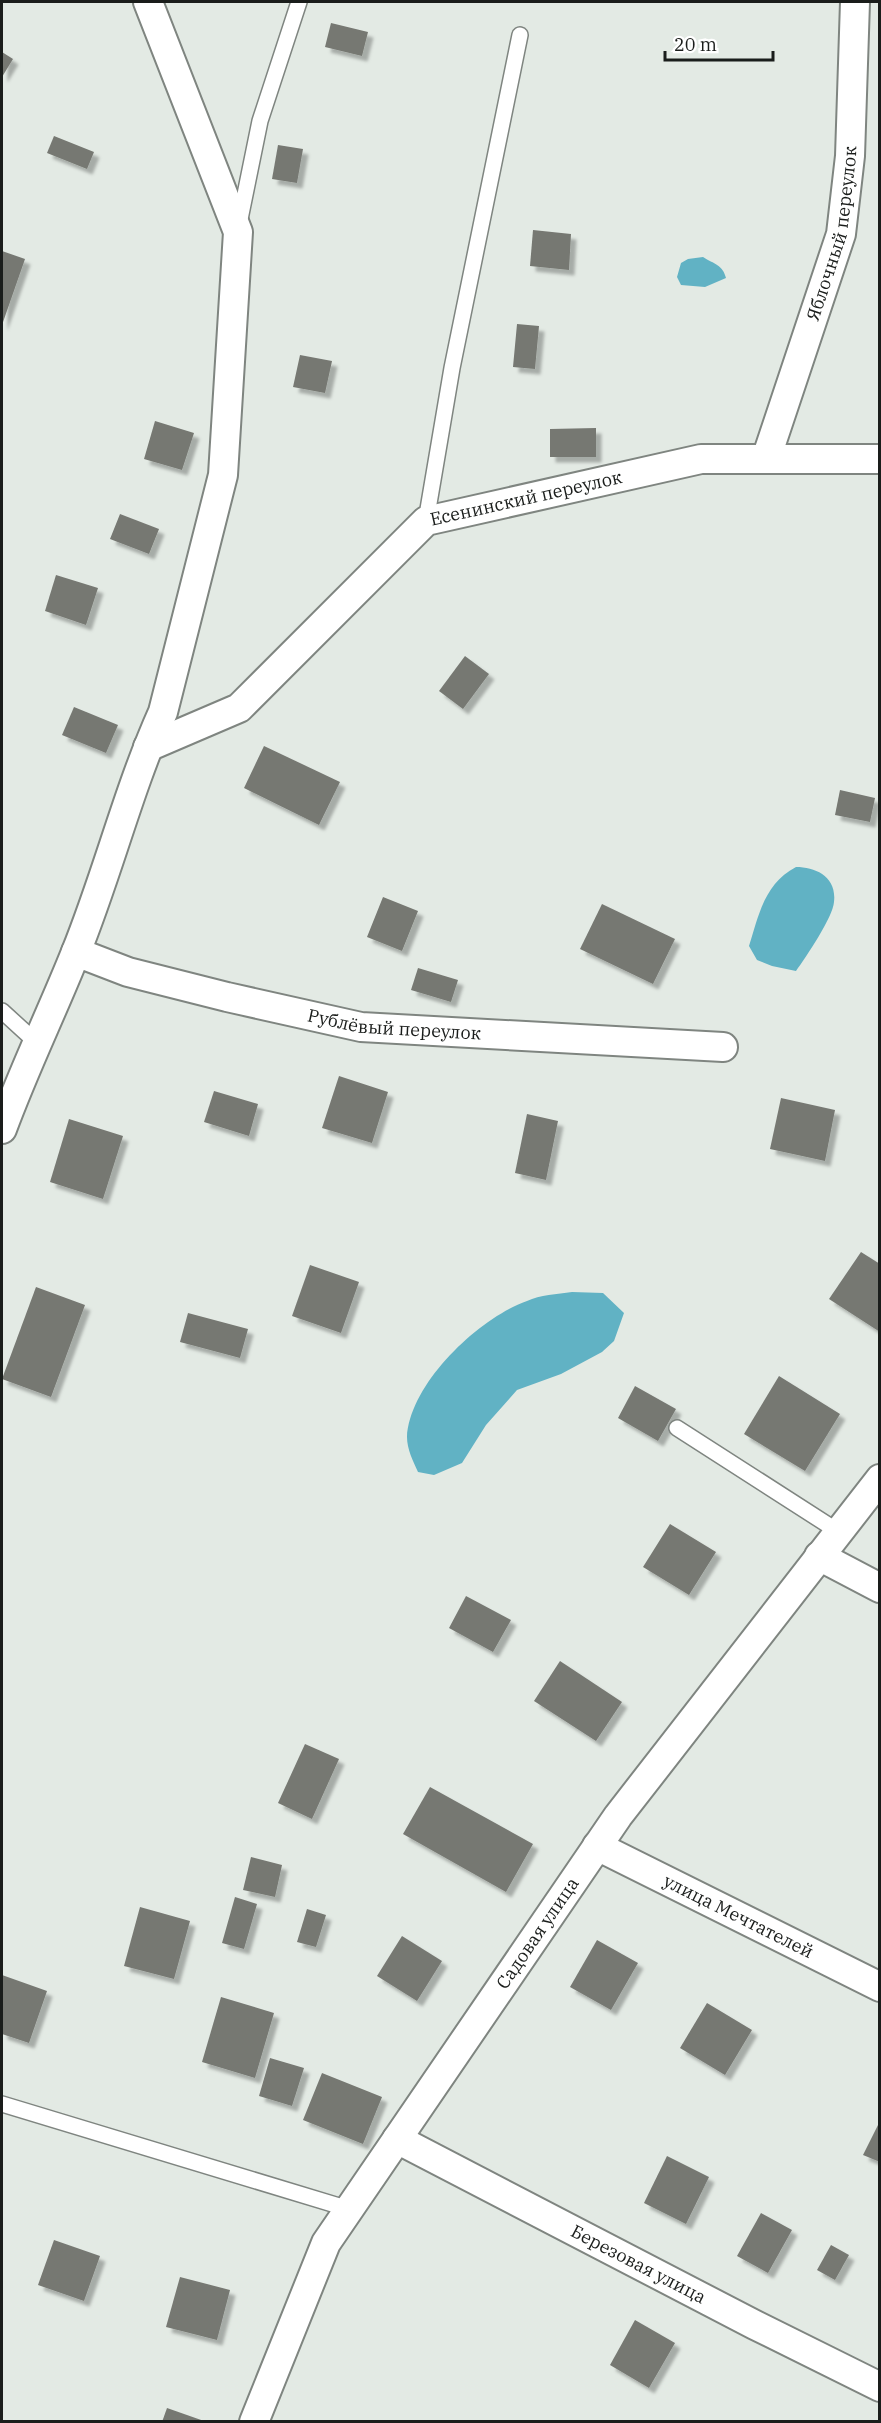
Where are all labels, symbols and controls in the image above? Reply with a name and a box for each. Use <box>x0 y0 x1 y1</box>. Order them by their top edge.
scale bar <box>665 24 773 62</box>
text: 20 m <box>674 33 717 56</box>
street label: Яблочный переулок <box>801 145 861 324</box>
street label: Есенинский переулок <box>428 465 625 531</box>
street label: Рублёвый переулок <box>305 1003 482 1045</box>
street label: улица Мечтателей <box>660 1869 817 1963</box>
street label: Садовая улица <box>491 1873 584 1993</box>
street label: Березовая улица <box>567 2219 710 2309</box>

